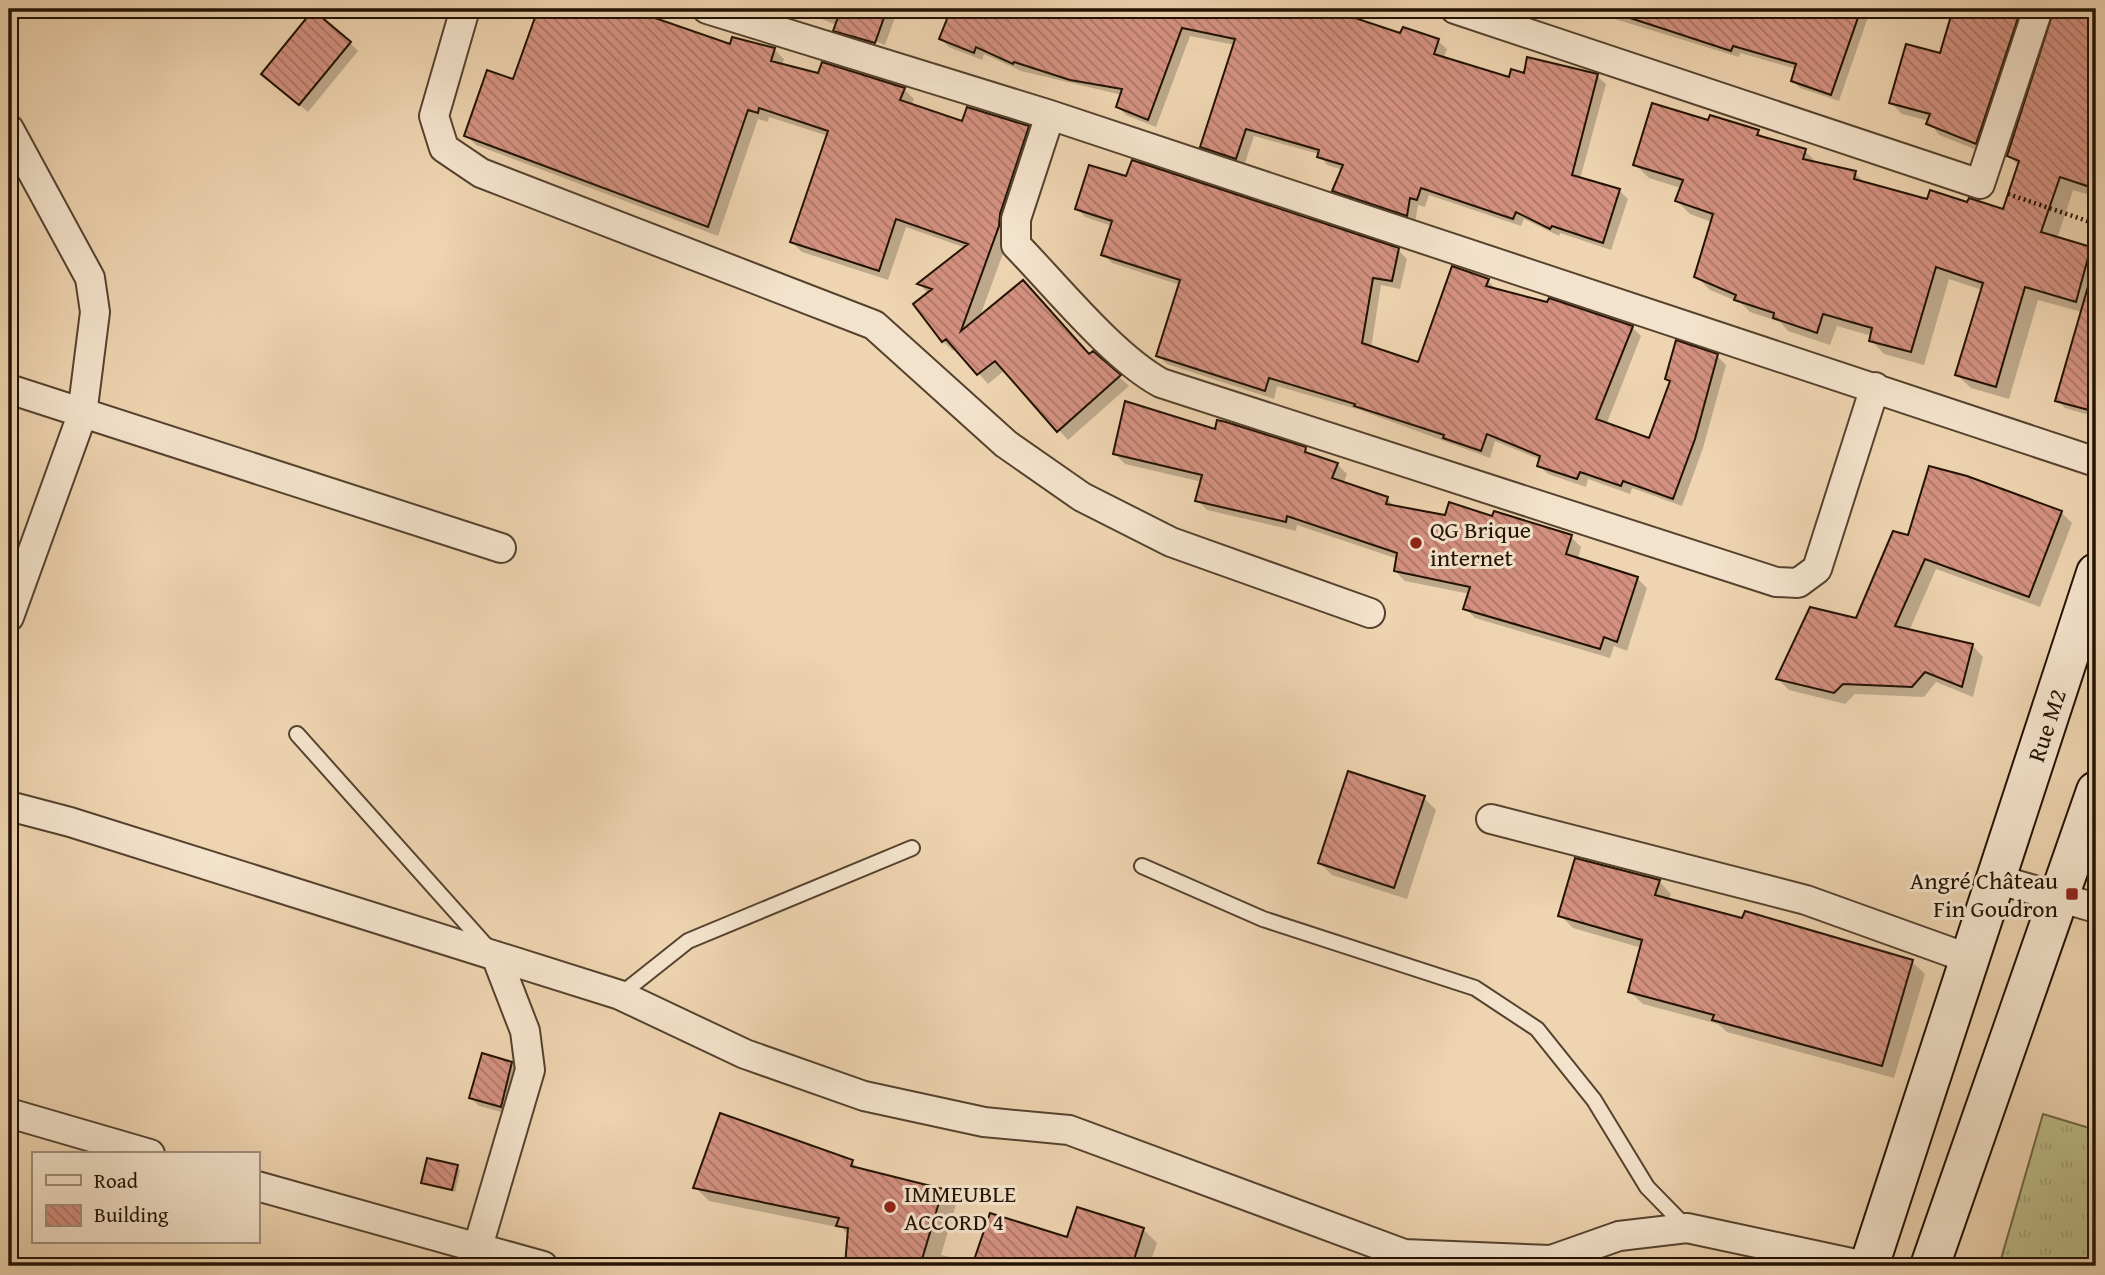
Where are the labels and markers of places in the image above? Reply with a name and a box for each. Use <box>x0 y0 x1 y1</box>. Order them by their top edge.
place label: QG Brique internet <box>1430 512 1531 575</box>
marker: QG Brique internet <box>1408 535 1424 551</box>
place label: Angré Château Fin Goudron <box>1910 863 2059 926</box>
marker: Angré Château Fin Goudron <box>2064 886 2080 902</box>
place label: IMMEUBLE ACCORD 4 <box>904 1176 1016 1239</box>
marker: IMMEUBLE ACCORD 4 <box>882 1199 898 1215</box>

